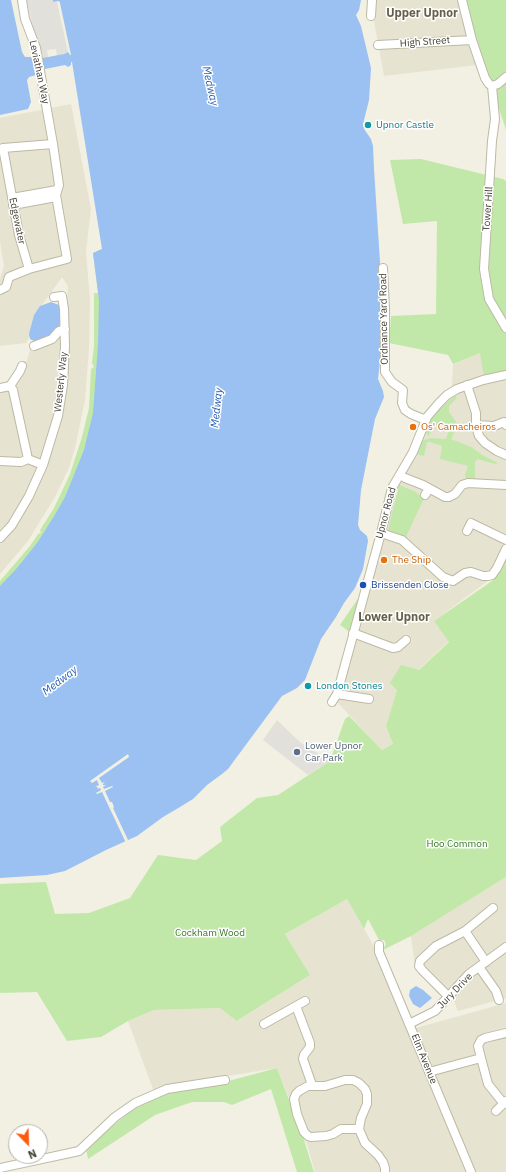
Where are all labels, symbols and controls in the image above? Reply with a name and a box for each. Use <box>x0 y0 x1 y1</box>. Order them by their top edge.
district label: Upper Upnor <box>386 7 458 21</box>
street label: High Street <box>399 34 451 50</box>
street label: Leviathan Way <box>26 39 52 105</box>
water label: Medway <box>199 65 221 107</box>
place label: Upnor Castle <box>376 119 434 131</box>
marker: Upnor Castle <box>363 120 373 130</box>
street label: Tower Hill <box>480 186 496 232</box>
street label: Edgewater <box>6 196 28 246</box>
street label: Ordnance Yard Road <box>377 273 391 365</box>
street label: Westerly Way <box>52 351 70 413</box>
water label: Medway <box>208 387 226 429</box>
place label: Os' Camacheiros <box>421 421 496 433</box>
marker: Os' Camacheiros <box>408 422 418 432</box>
street label: Upnor Road <box>373 486 399 540</box>
place label: The Ship <box>392 554 431 566</box>
marker: The Ship <box>379 555 389 565</box>
place label: Brissenden Close <box>371 579 449 591</box>
marker: Brissenden Close <box>358 580 368 590</box>
district label: Lower Upnor <box>358 611 430 625</box>
water label: Medway <box>40 664 80 698</box>
place label: London Stones <box>316 680 383 692</box>
marker: London Stones <box>303 681 313 691</box>
place label: Lower Upnor Car Park <box>305 740 362 764</box>
marker: Lower Upnor Car Park <box>292 747 302 757</box>
park label: Hoo Common <box>426 838 488 850</box>
park label: Cockham Wood <box>175 927 245 939</box>
street label: Jury Drive <box>435 971 475 1011</box>
street label: Elm Avenue <box>409 1032 439 1086</box>
north arrow <box>8 1124 48 1164</box>
text: N <box>26 1146 39 1162</box>

